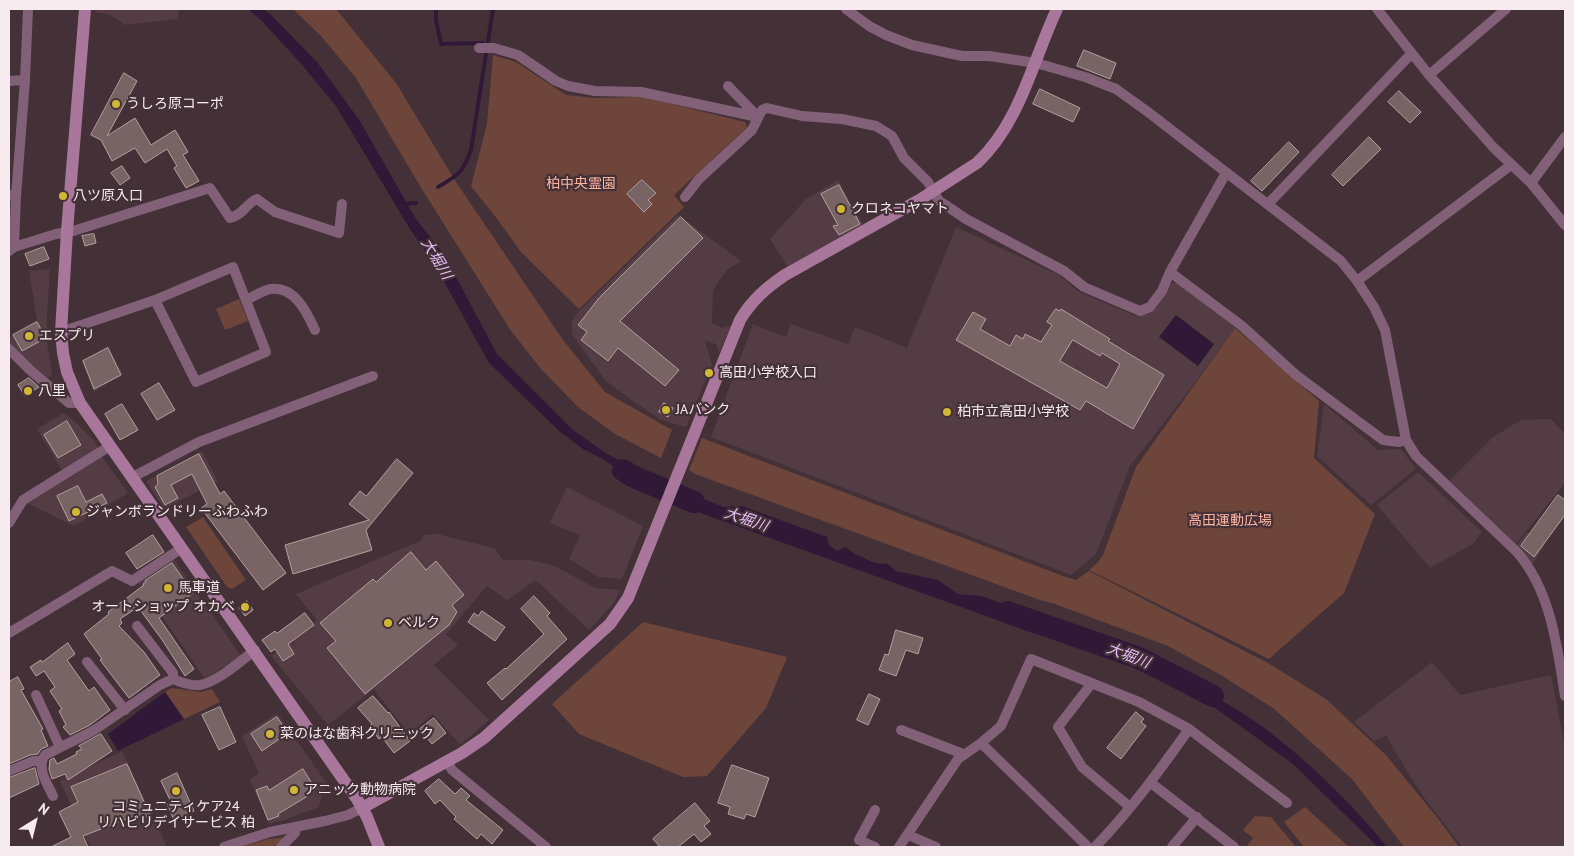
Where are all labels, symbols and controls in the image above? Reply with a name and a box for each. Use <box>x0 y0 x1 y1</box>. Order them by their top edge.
place label: うしろ原コーポ <box>126 96 224 112</box>
marker: うしろ原コーポ <box>110 98 122 110</box>
park label: 柏中央霊園 <box>546 176 616 192</box>
place label: 八ツ原入口 <box>73 188 143 204</box>
marker: 八ツ原入口 <box>57 190 69 202</box>
place label: クロネコヤマト <box>851 201 949 217</box>
marker: クロネコヤマト <box>835 203 847 215</box>
water label: 大堀川 <box>417 235 455 283</box>
place label: エスプリ <box>39 328 95 344</box>
marker: エスプリ <box>23 330 35 342</box>
place label: 高田小学校入口 <box>719 365 817 381</box>
marker: 高田小学校入口 <box>703 367 715 379</box>
place label: 八里 <box>38 383 66 399</box>
marker: 八里 <box>22 385 34 397</box>
place label: JAバンク <box>676 402 730 418</box>
marker: JAバンク <box>660 404 672 416</box>
place label: 柏市立高田小学校 <box>957 404 1069 420</box>
marker: 柏市立高田小学校 <box>941 406 953 418</box>
place label: ジャンボランドリーふわふわ <box>86 504 268 520</box>
water label: 大堀川 <box>722 504 770 536</box>
marker: ジャンボランドリーふわふわ <box>70 506 82 518</box>
park label: 高田運動広場 <box>1188 513 1272 529</box>
place label: 馬車道 <box>178 580 220 596</box>
marker: 馬車道 <box>162 582 174 594</box>
place label: オートショップ オカベ <box>91 599 235 615</box>
marker: オートショップ オカベ <box>239 601 251 613</box>
place label: ベルク <box>398 615 440 631</box>
marker: ベルク <box>382 617 394 629</box>
water label: 大堀川 <box>1104 640 1152 672</box>
place label: 菜のはな歯科クリニック <box>280 726 434 742</box>
marker: 菜のはな歯科クリニック <box>264 728 276 740</box>
place label: アニック動物病院 <box>304 782 416 798</box>
marker: アニック動物病院 <box>288 784 300 796</box>
marker: コミュニティケア24 リハビリデイサービス 柏 <box>170 785 182 797</box>
north arrow <box>10 796 60 846</box>
text: N <box>35 799 53 819</box>
place label: コミュニティケア24 リハビリデイサービス 柏 <box>97 799 255 832</box>

